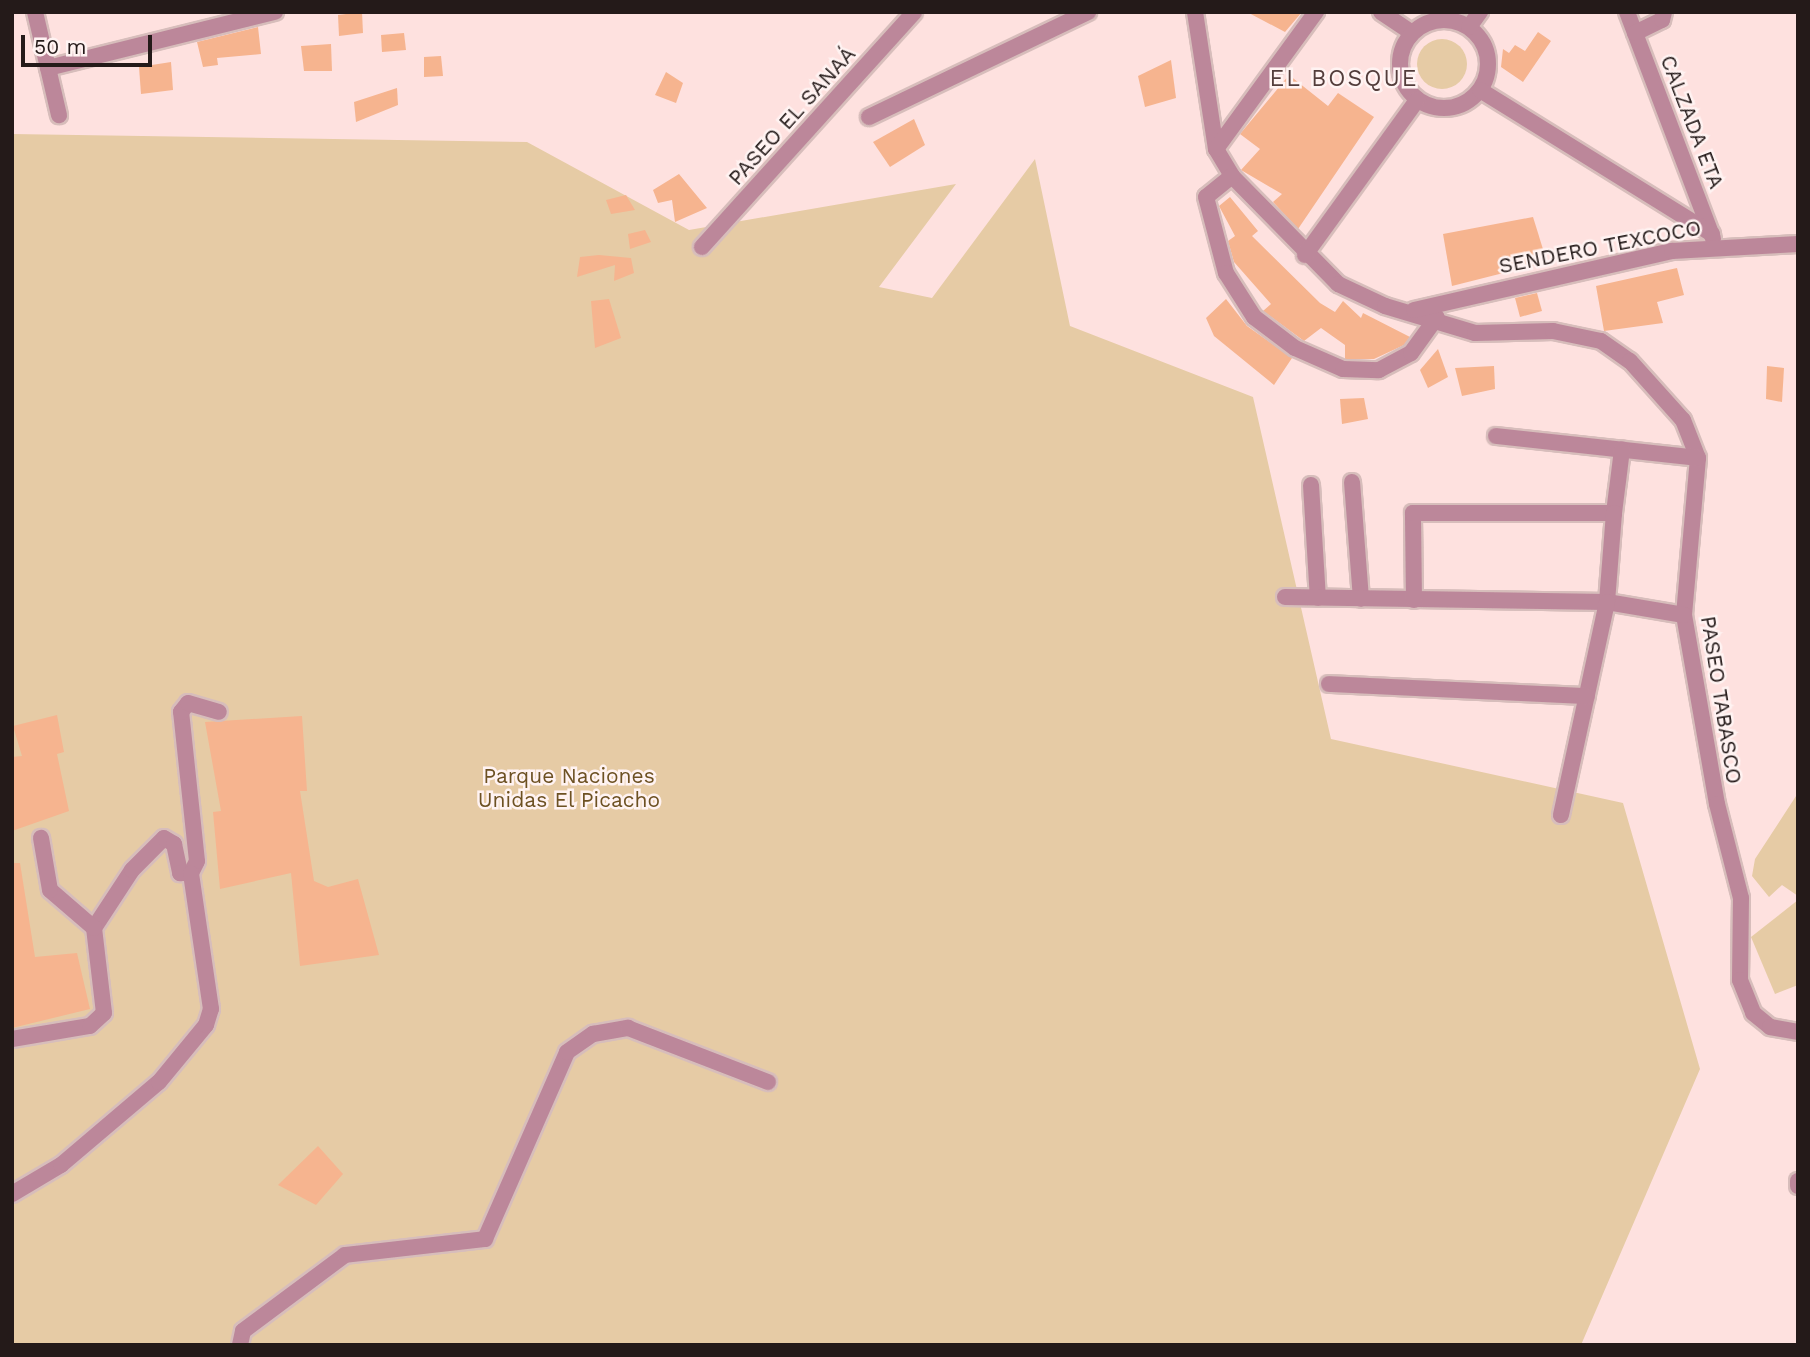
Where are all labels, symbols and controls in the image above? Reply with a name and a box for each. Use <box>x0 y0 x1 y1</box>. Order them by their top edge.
scale bar <box>24 21 156 65</box>
text: 50 m <box>34 34 86 59</box>
street label: PASEO EL SANAÁ <box>723 41 861 191</box>
street label: CALZADA ETA <box>1655 51 1729 193</box>
district label: EL BOSQUE <box>1270 65 1418 93</box>
street label: SENDERO TEXCOCO <box>1497 215 1703 279</box>
street label: PASEO TABASCO <box>1695 614 1747 786</box>
park label: Parque Naciones Unidas El Picacho <box>477 763 661 813</box>

